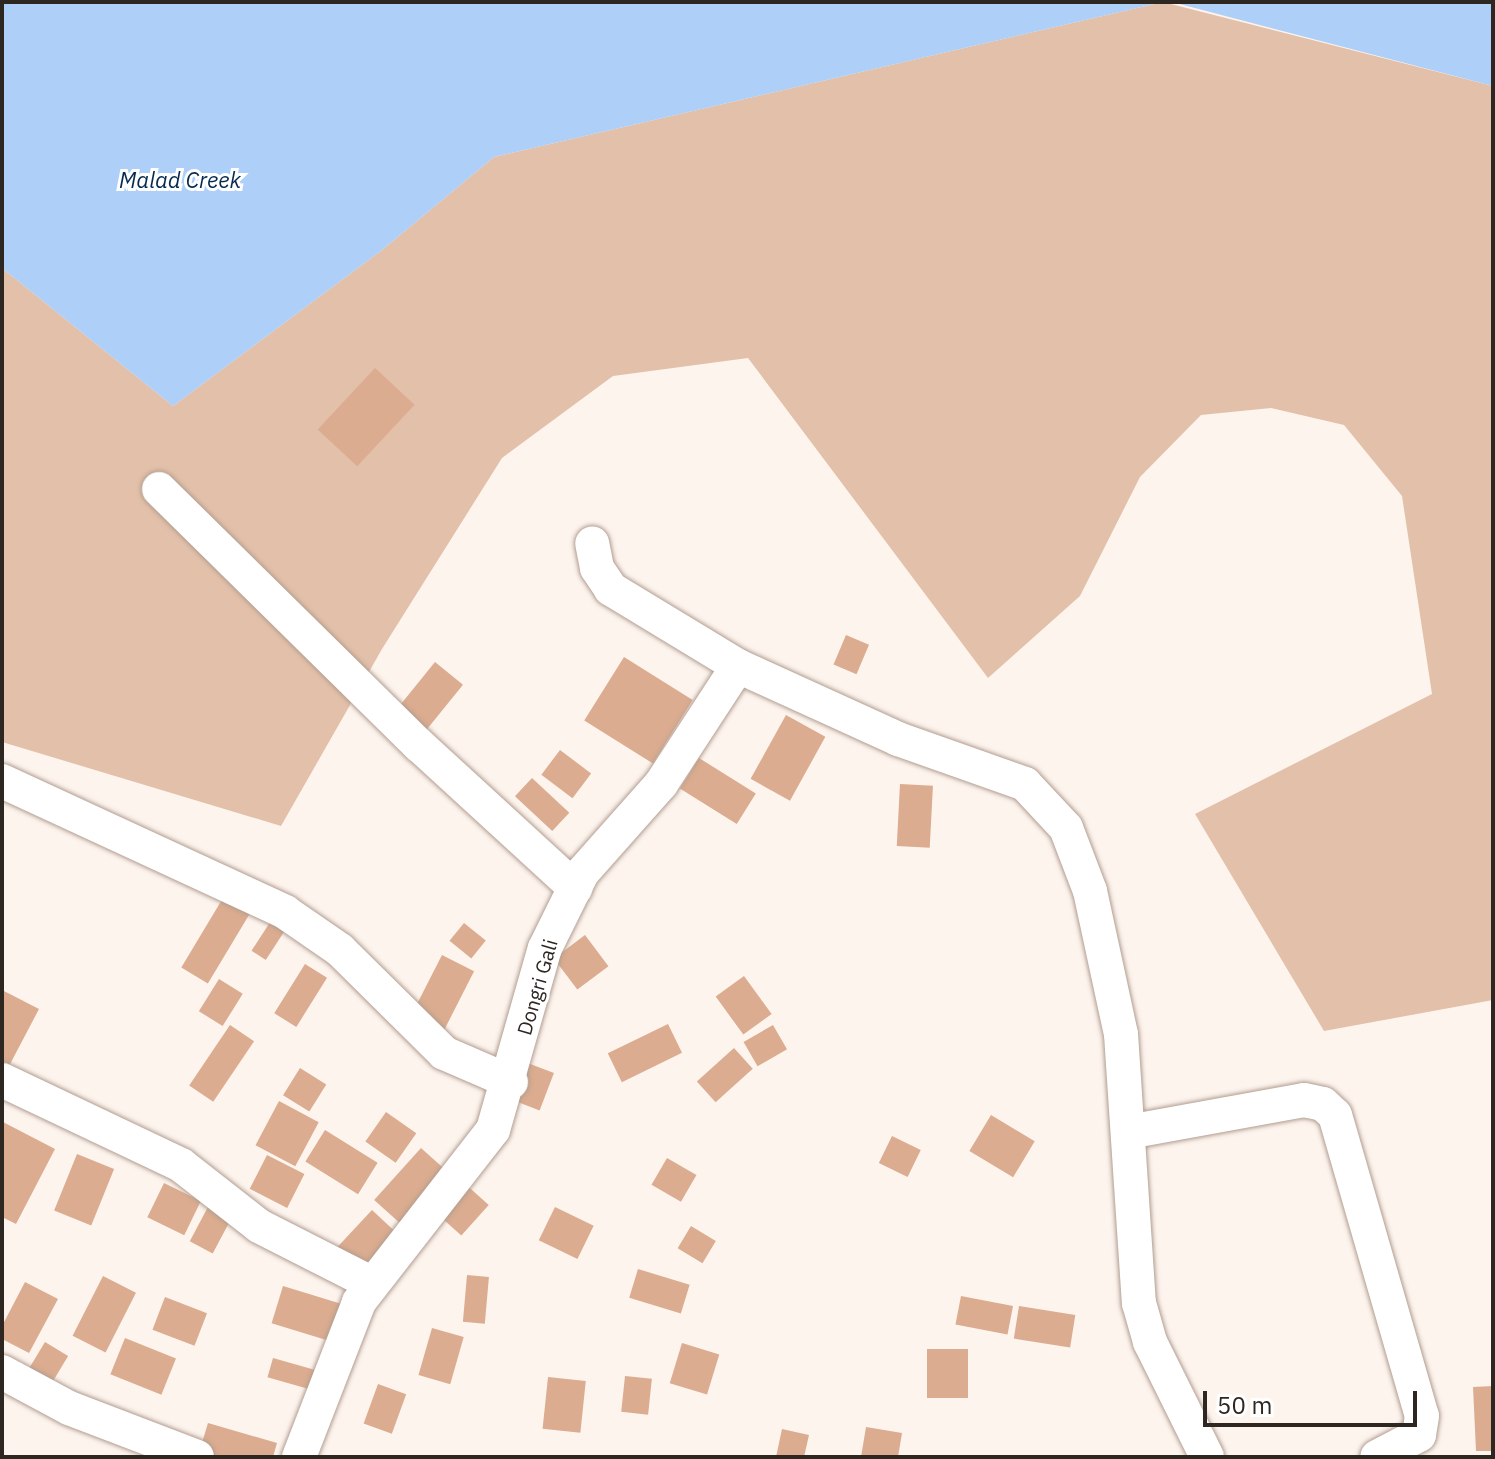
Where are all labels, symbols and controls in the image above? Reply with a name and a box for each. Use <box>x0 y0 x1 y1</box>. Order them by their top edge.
water label: Malad Creek <box>119 167 241 193</box>
street label: Dongri Gali <box>512 936 562 1038</box>
scale bar <box>1207 1375 1421 1425</box>
text: 50 m <box>1217 1389 1272 1421</box>

